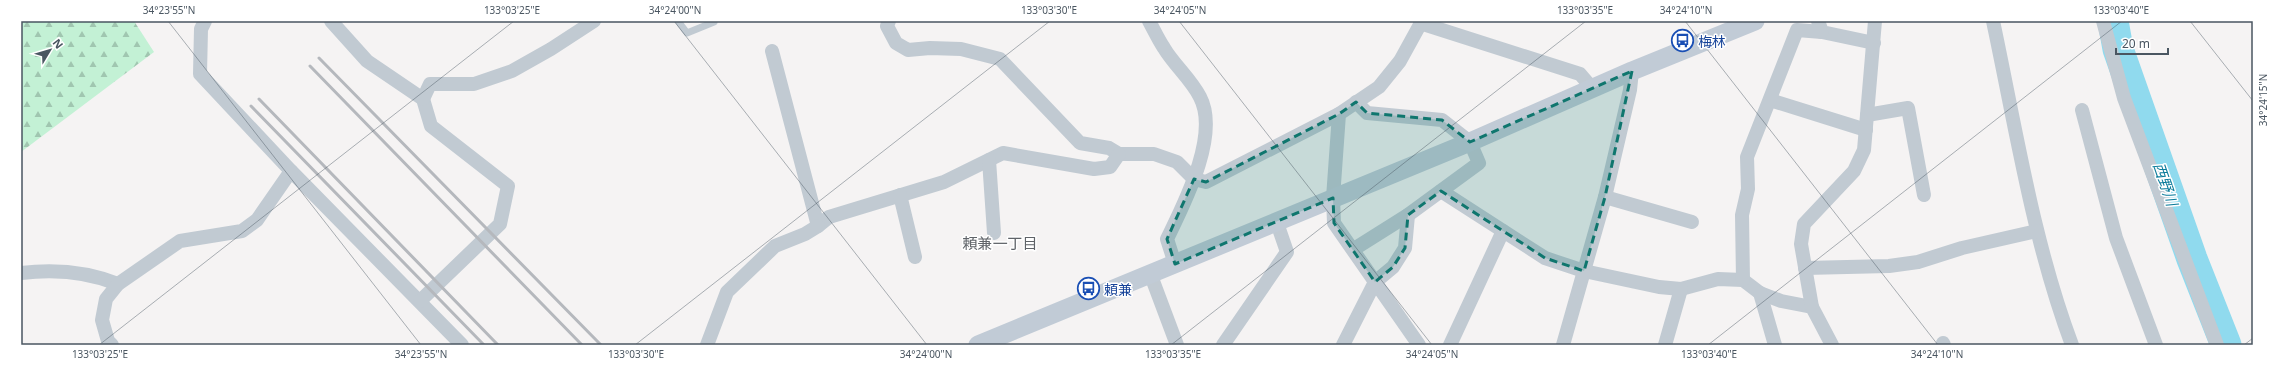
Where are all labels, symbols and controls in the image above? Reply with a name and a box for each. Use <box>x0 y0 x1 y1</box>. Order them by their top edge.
text: 34°23'55"N <box>143 3 195 17</box>
text: 133°03'25"E <box>484 3 540 17</box>
text: 34°24'00"N <box>649 3 701 17</box>
text: 133°03'30"E <box>1021 3 1077 17</box>
text: 34°24'05"N <box>1154 3 1206 17</box>
text: 133°03'35"E <box>1557 3 1613 17</box>
text: 34°24'10"N <box>1660 3 1712 17</box>
text: 133°03'40"E <box>2093 3 2149 17</box>
bus stop icon: 梅林 <box>1670 28 1696 54</box>
north arrow <box>30 30 70 70</box>
scale bar <box>2116 30 2168 56</box>
place label: 梅林 <box>1698 32 1726 51</box>
text: N <box>50 35 67 52</box>
text: 20 m <box>2122 35 2150 52</box>
text: 34°24'15"N <box>2256 74 2270 126</box>
water label: 西野川 <box>2149 159 2183 210</box>
district label: 頼兼一丁目 <box>962 233 1038 253</box>
bus stop icon: 頼兼 <box>1075 276 1101 302</box>
place label: 頼兼 <box>1104 280 1132 299</box>
text: 133°03'25"E <box>72 347 128 361</box>
text: 34°23'55"N <box>395 347 447 361</box>
text: 133°03'30"E <box>608 347 664 361</box>
text: 34°24'00"N <box>900 347 952 361</box>
text: 133°03'35"E <box>1145 347 1201 361</box>
text: 34°24'05"N <box>1406 347 1458 361</box>
text: 133°03'40"E <box>1681 347 1737 361</box>
text: 34°24'10"N <box>1911 347 1963 361</box>

